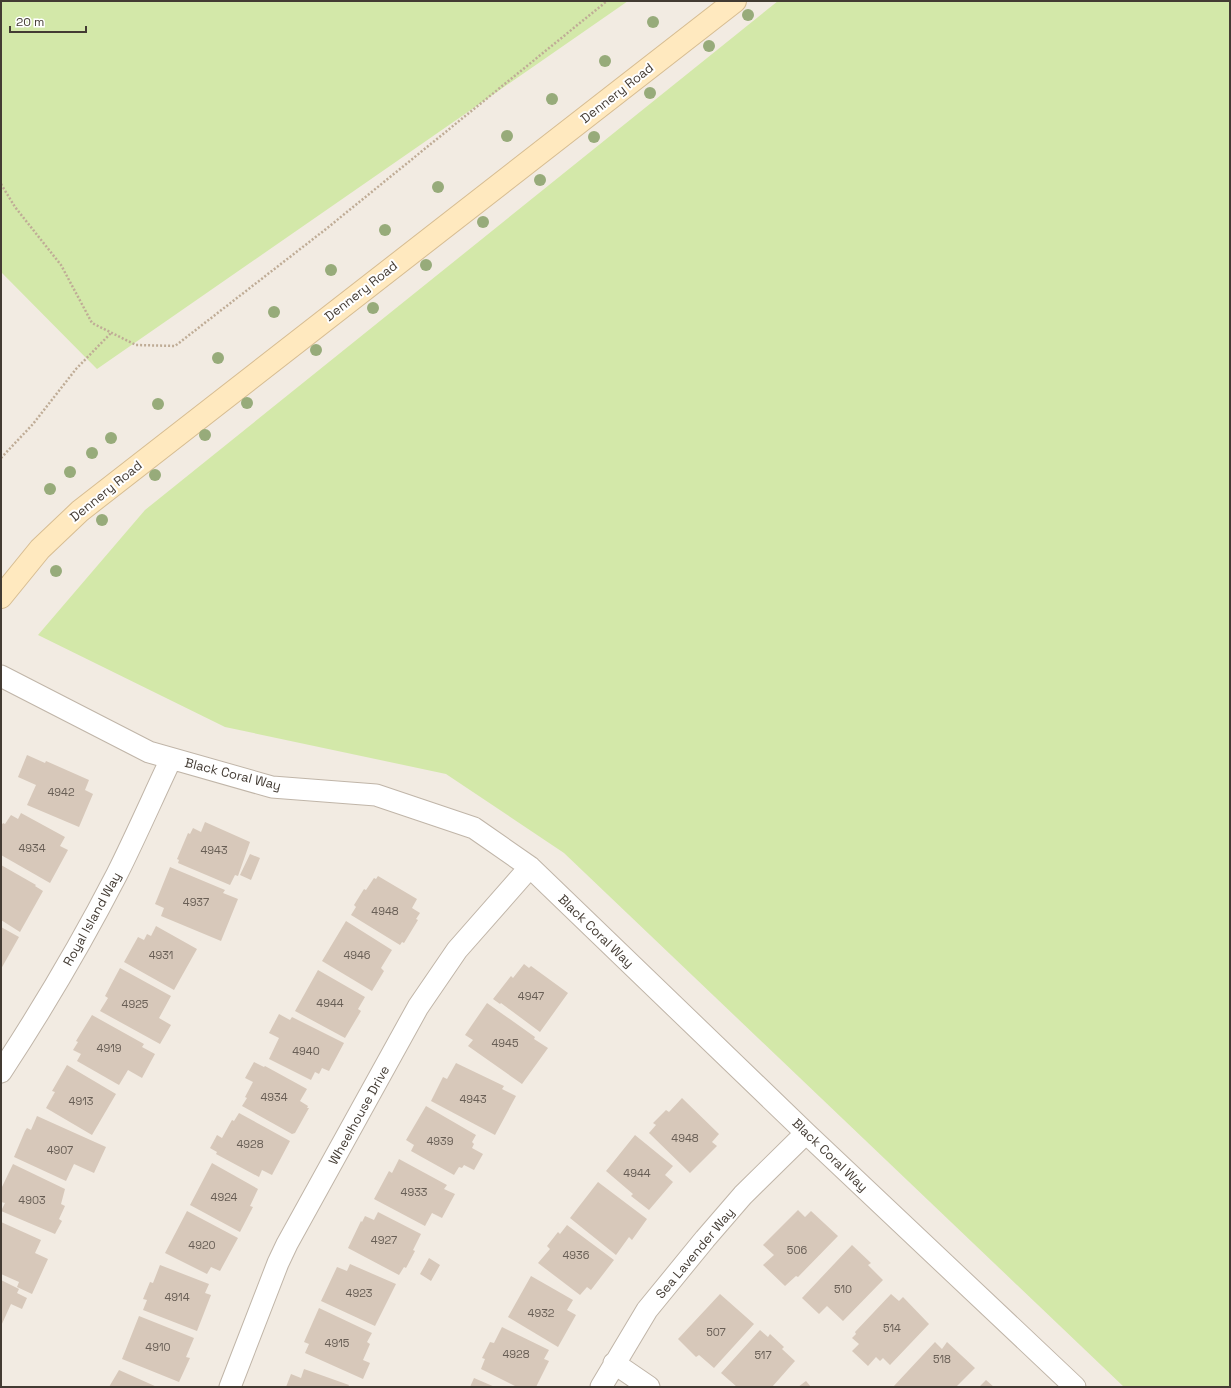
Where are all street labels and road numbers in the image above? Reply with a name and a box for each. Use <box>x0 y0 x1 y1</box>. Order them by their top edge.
street label: Dennery Road <box>577 59 657 127</box>
street label: Dennery Road <box>321 257 401 325</box>
street label: Dennery Road <box>66 457 146 525</box>
street label: Black Coral Way <box>183 754 283 794</box>
street label: Royal Island Way <box>59 869 125 969</box>
street label: Black Coral Way <box>555 891 637 971</box>
street label: Wheelhouse Drive <box>325 1062 393 1168</box>
street label: Black Coral Way <box>789 1115 871 1195</box>
street label: Sea Lavender Way <box>652 1204 738 1302</box>

